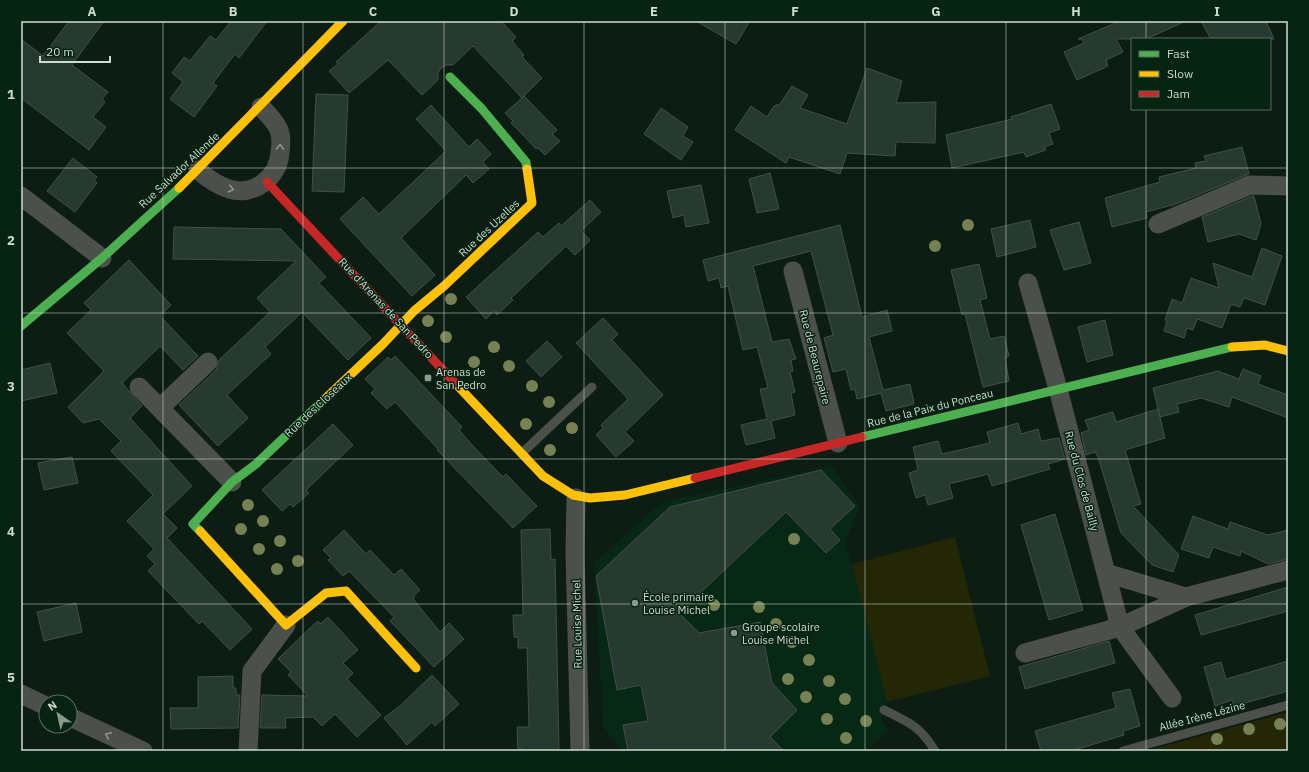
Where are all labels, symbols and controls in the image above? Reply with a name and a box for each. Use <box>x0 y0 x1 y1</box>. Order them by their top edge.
text: A <box>88 3 97 20</box>
text: B <box>229 3 238 20</box>
text: C <box>369 3 378 20</box>
text: D <box>509 3 519 20</box>
text: E <box>650 3 658 20</box>
text: F <box>791 3 799 20</box>
text: G <box>931 3 941 20</box>
text: H <box>1071 3 1081 20</box>
text: I <box>1214 3 1220 20</box>
scale bar <box>40 38 110 64</box>
legend <box>1131 38 1271 110</box>
text: 20 m <box>46 44 74 59</box>
text: Fast <box>1167 46 1190 61</box>
text: Slow <box>1167 66 1193 81</box>
text: 1 <box>7 86 15 103</box>
text: Jam <box>1167 86 1190 101</box>
street label: Rue Salvador Allende <box>136 129 222 211</box>
one-way arrow <box>276 144 285 150</box>
one-way arrow <box>227 184 234 192</box>
street label: Rue des Uzelles <box>456 196 522 260</box>
text: 2 <box>7 232 15 249</box>
street label: Rue d'Arenas de San Pedro <box>336 255 436 361</box>
street label: Rue de Beaurepaire <box>796 308 834 406</box>
place label: Arenas de San Pedro <box>436 365 486 392</box>
street label: Rue des Closeaux <box>281 370 355 440</box>
marker: Arenas de San Pedro <box>423 373 433 383</box>
text: 3 <box>7 378 15 395</box>
street label: Rue de la Paix du Ponceau <box>865 386 995 430</box>
street label: Rue du Clos de Bailly <box>1062 429 1102 533</box>
text: 4 <box>7 523 15 540</box>
street label: Rue Louise Michel <box>569 579 585 669</box>
place label: École primaire Louise Michel <box>643 590 714 617</box>
marker: École primaire Louise Michel <box>630 598 640 608</box>
place label: Groupe scolaire Louise Michel <box>742 620 820 647</box>
marker: Groupe scolaire Louise Michel <box>729 628 739 638</box>
text: 5 <box>7 669 15 686</box>
north arrow <box>38 694 78 734</box>
text: N <box>45 698 60 714</box>
street label: Allée Irène Lézine <box>1157 698 1247 734</box>
one-way arrow <box>105 732 112 740</box>

